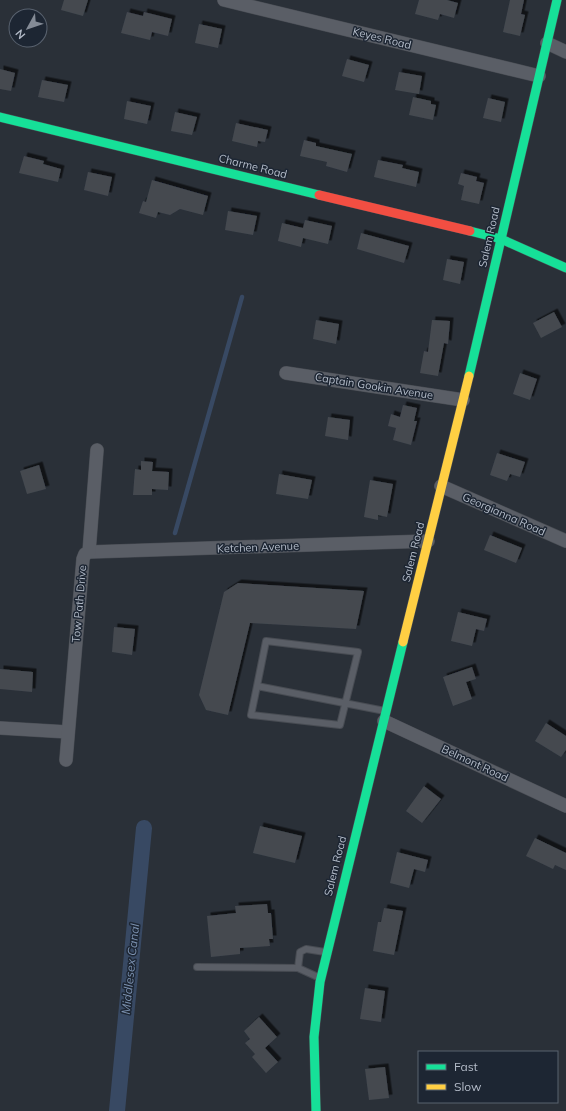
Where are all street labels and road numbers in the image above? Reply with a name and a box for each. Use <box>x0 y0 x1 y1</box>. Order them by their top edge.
street label: Keyes Road <box>351 24 413 52</box>
street label: Charme Road <box>217 151 289 181</box>
street label: Salem Road <box>475 205 503 269</box>
street label: Captain Gookin Avenue <box>314 370 434 402</box>
street label: Georgianna Road <box>460 489 548 539</box>
street label: Salem Road <box>399 520 427 584</box>
street label: Ketchen Avenue <box>217 539 299 555</box>
street label: Tow Path Drive <box>69 565 89 643</box>
street label: Belmont Road <box>439 741 511 785</box>
street label: Salem Road <box>321 834 349 898</box>

